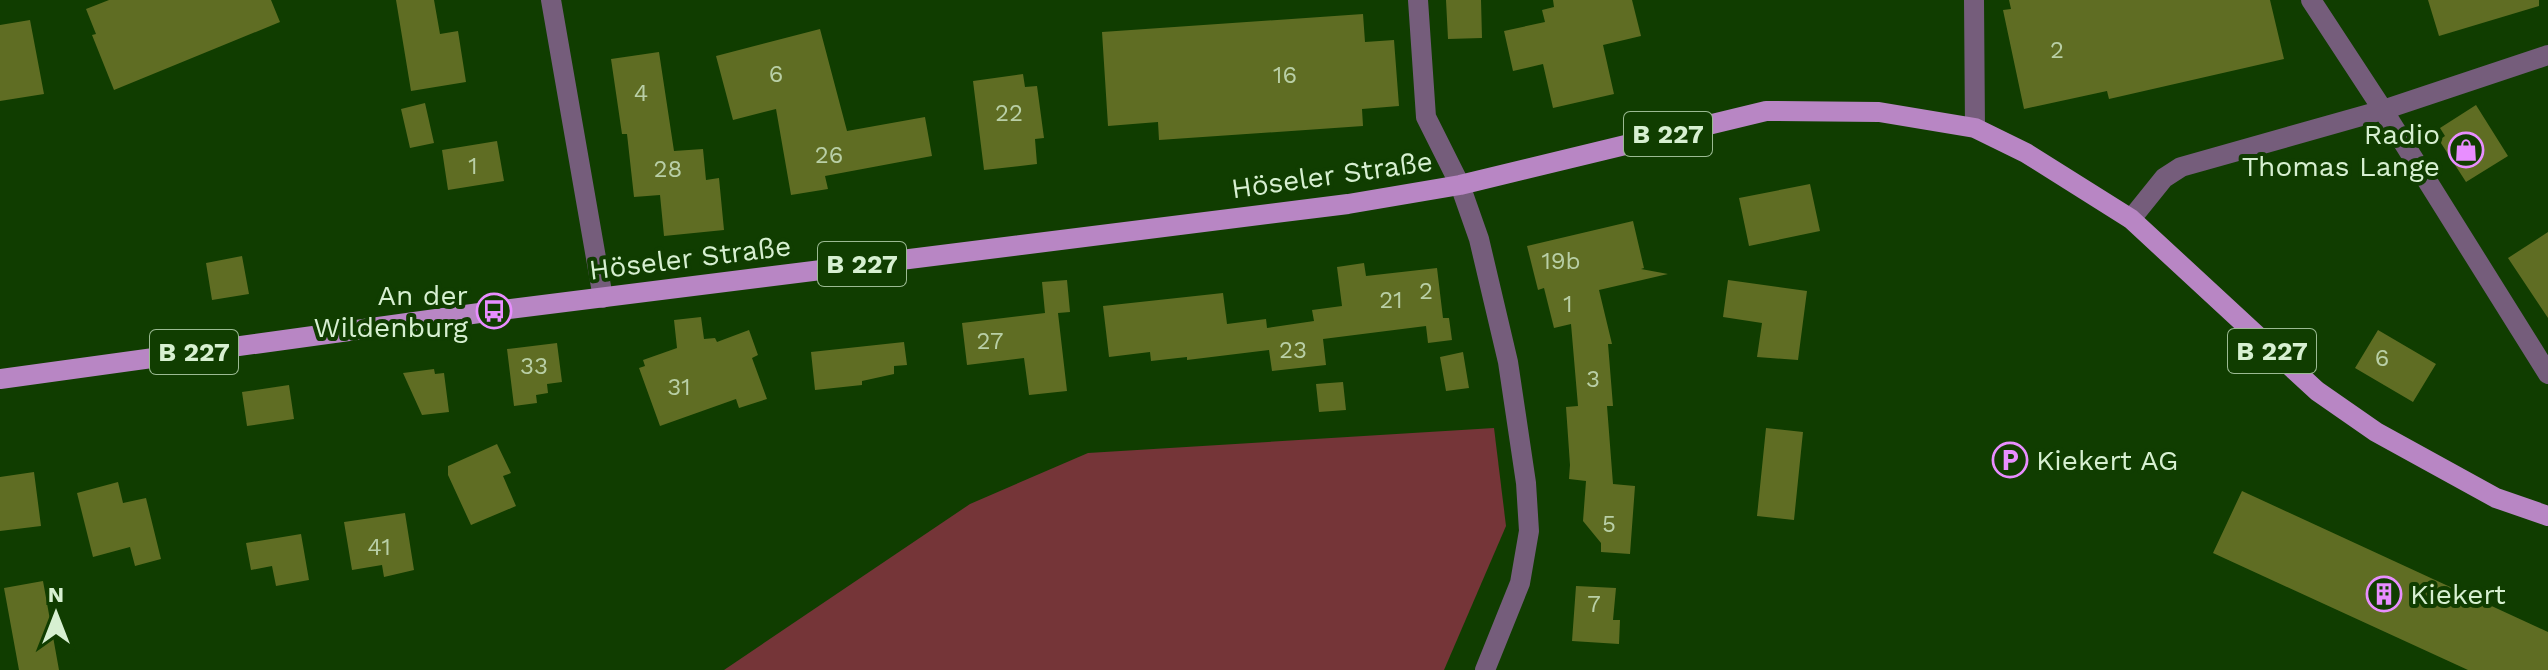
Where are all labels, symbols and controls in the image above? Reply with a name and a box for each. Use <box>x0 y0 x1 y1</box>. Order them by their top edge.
house number: 2 <box>2050 36 2064 64</box>
house number: 6 <box>769 60 783 88</box>
house number: 16 <box>1273 61 1297 89</box>
house number: 4 <box>634 79 648 107</box>
house number: 22 <box>995 99 1023 127</box>
road number: B 227 <box>1624 112 1712 156</box>
place label: Radio Thomas Lange <box>2242 118 2440 183</box>
shop icon: Radio Thomas Lange <box>2447 131 2485 169</box>
house number: 26 <box>815 141 843 169</box>
street label: Höseler Straße <box>1229 145 1435 205</box>
house number: 1 <box>468 152 478 180</box>
house number: 28 <box>654 155 682 183</box>
street label: Höseler Straße <box>587 229 793 287</box>
road number: B 227 <box>818 242 906 286</box>
house number: 19b <box>1541 247 1581 275</box>
house number: 2 <box>1419 277 1433 305</box>
place label: An der Wildenburg <box>314 279 468 344</box>
house number: 21 <box>1379 286 1403 314</box>
house number: 1 <box>1563 290 1573 318</box>
bus stop icon: An der Wildenburg <box>475 292 513 330</box>
house number: 27 <box>977 327 1003 355</box>
road number: B 227 <box>2228 329 2316 373</box>
road number: B 227 <box>150 330 238 374</box>
house number: 23 <box>1279 336 1307 364</box>
house number: 6 <box>2375 344 2389 372</box>
house number: 33 <box>520 352 548 380</box>
house number: 3 <box>1586 365 1600 393</box>
house number: 31 <box>667 373 691 401</box>
parking icon: Kiekert AG <box>1991 441 2029 479</box>
place label: Kiekert AG <box>2036 444 2178 477</box>
house number: 5 <box>1602 510 1616 538</box>
house number: 41 <box>367 533 391 561</box>
north arrow <box>16 574 96 654</box>
building icon: Kiekert <box>2365 575 2403 613</box>
place label: Kiekert <box>2410 578 2506 611</box>
text: N <box>48 582 64 607</box>
house number: 7 <box>1587 590 1601 618</box>

